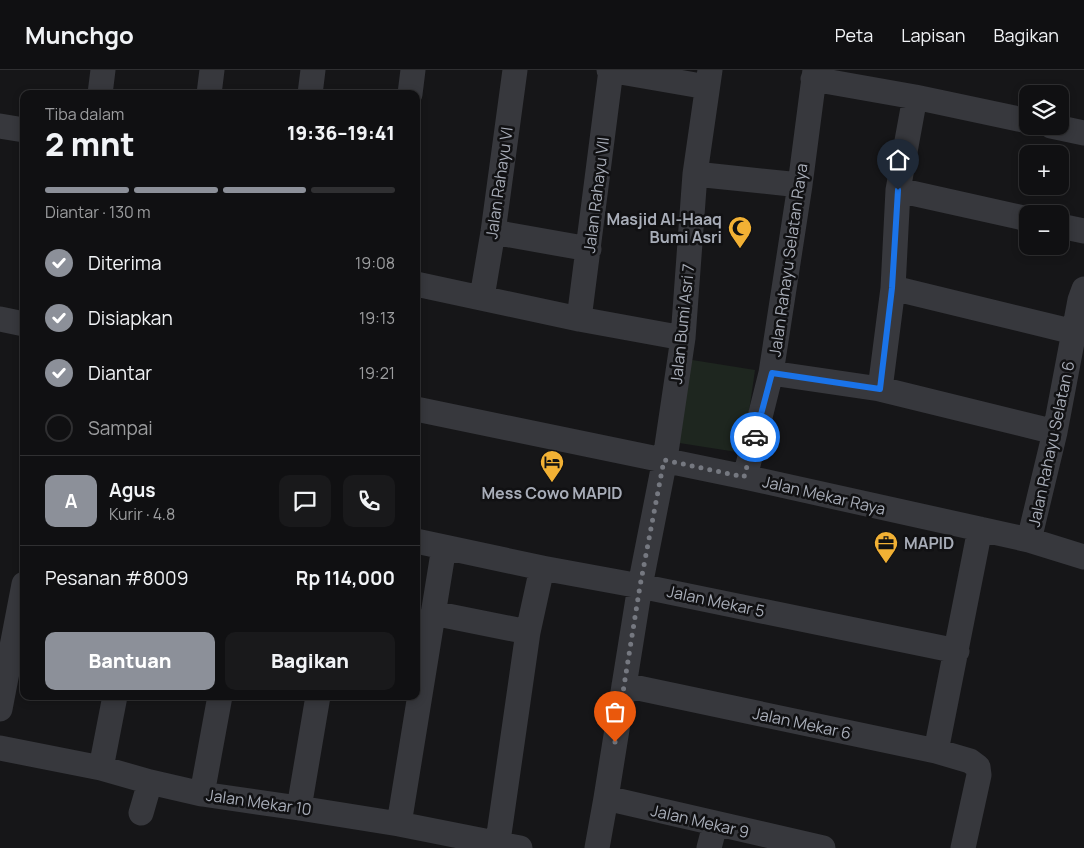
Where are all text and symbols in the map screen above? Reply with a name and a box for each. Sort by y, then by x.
text: Munchgo [25,18,134,51]
text: Peta [835,23,873,47]
text: Lapisan [901,23,965,47]
text: Bagikan [993,23,1059,47]
map controls [1019,85,1069,255]
button: layers [1019,85,1069,135]
text: Tiba dalam [45,103,124,125]
text: 19:36–19:41 [287,120,395,146]
text: 2 mnt [45,122,135,166]
street label: Jalan Rahayu VI [480,125,518,241]
street label: Jalan Rahayu VII [578,136,614,254]
pin [877,139,919,190]
button: + [1019,145,1069,195]
icon: home [884,146,912,174]
street label: Jalan Rahayu Selatan Raya [764,162,812,358]
text: Diantar · 130 m [45,201,151,223]
button: − [1019,205,1069,255]
place label: Masjid Al-Haaq Bumi Asri [606,208,722,248]
mosque icon: Masjid Al-Haaq Bumi Asri [727,215,753,249]
icon: check [45,249,73,277]
text: Diterima [88,250,161,276]
text: 19:08 [355,252,395,274]
street label: Jalan Bumi Asri 7 [665,263,699,385]
icon: check [45,304,73,332]
text: Disiapkan [88,305,173,331]
text: 19:13 [359,307,395,329]
icon: check [45,359,73,387]
street label: Jalan Rahayu Selatan 6 [1023,359,1079,529]
text: Diantar [88,360,152,386]
text: 19:21 [359,362,395,384]
courier [730,412,780,462]
text: Sampai [88,415,153,441]
icon: car [741,423,769,451]
hotel icon: Mess Cowo MAPID [539,449,565,483]
street label: Jalan Mekar Raya [760,470,888,520]
button: chat [279,475,331,527]
button: phone [343,475,395,527]
text: Agus [109,477,156,503]
place label: Mess Cowo MAPID [481,482,623,504]
text: A [65,488,77,514]
text: Kurir · 4.8 [109,503,175,525]
office icon: MAPID [873,530,899,564]
place label: MAPID [904,532,954,554]
text: Pesanan #8009 [45,565,188,591]
text: Rp 114,000 [296,565,395,591]
street label: Jalan Mekar 5 [665,580,767,622]
button: Bantuan [45,632,215,690]
button: Bagikan [225,632,395,690]
pin [594,691,636,742]
icon: bag [601,698,629,726]
street label: Jalan Mekar 6 [751,702,853,744]
street label: Jalan Mekar 10 [205,784,313,820]
street label: Jalan Mekar 9 [649,799,751,843]

